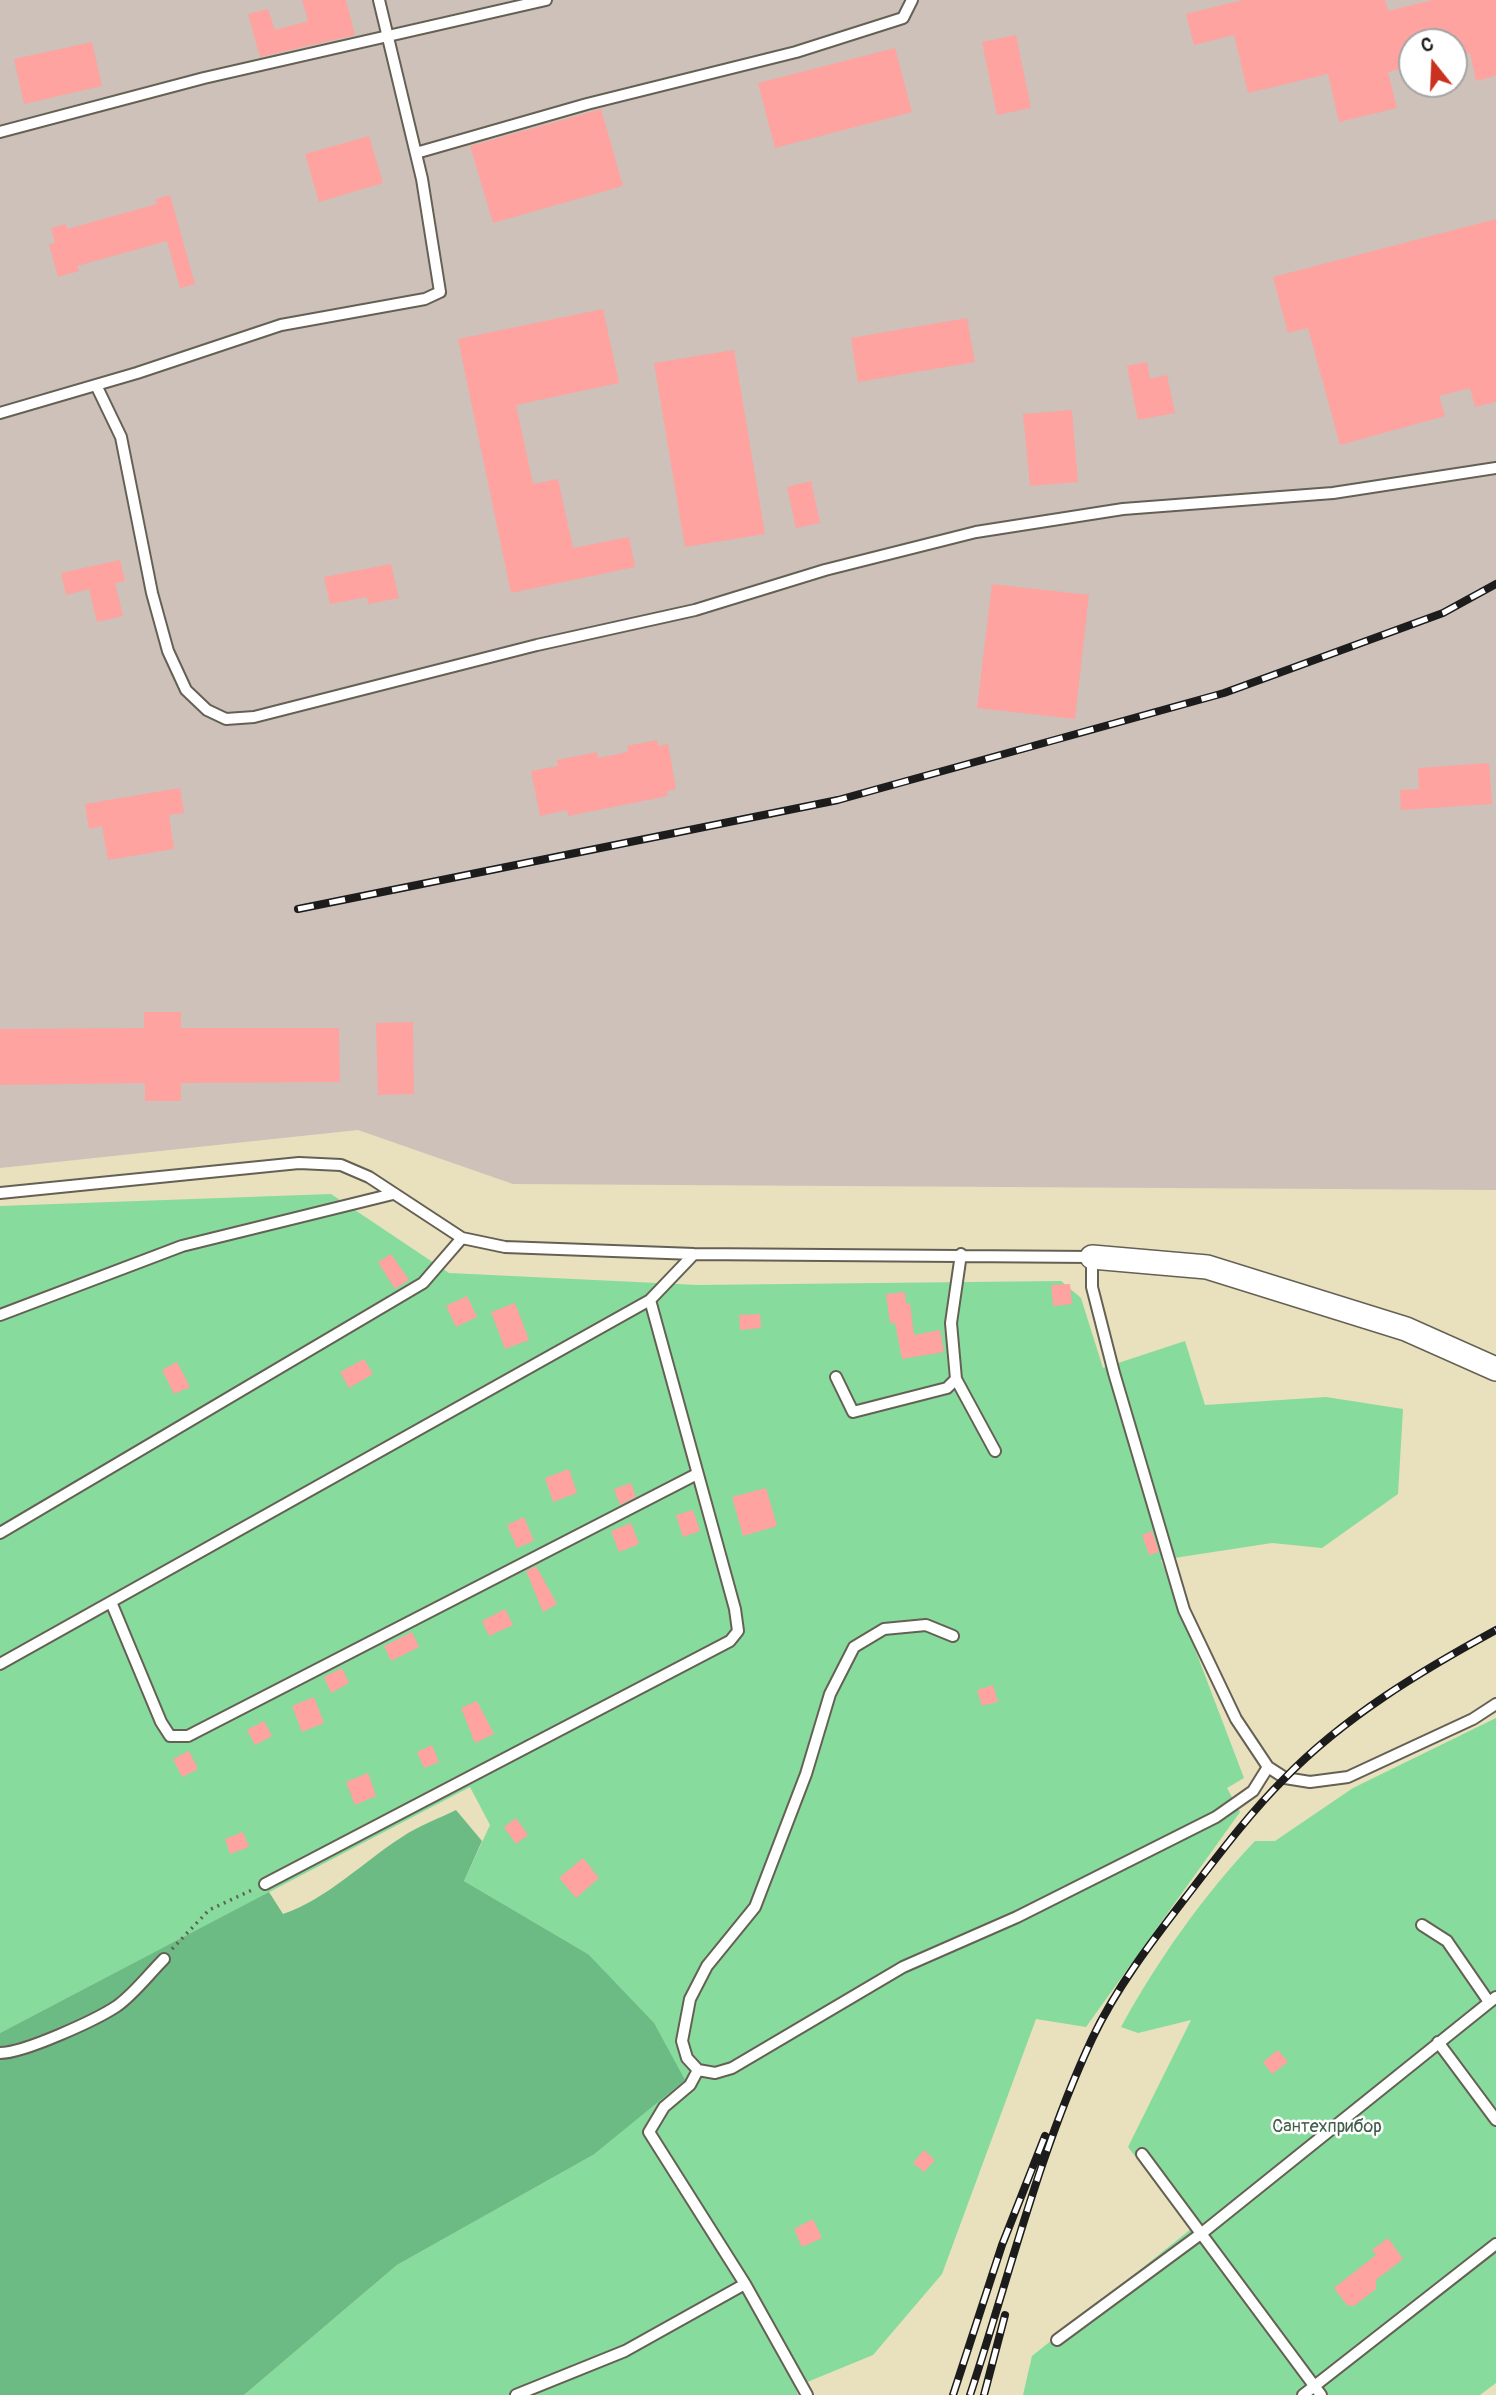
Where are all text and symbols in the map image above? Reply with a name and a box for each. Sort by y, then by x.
north arrow [1398,28,1468,98]
text: С [1418,32,1436,58]
park label: Сантехприбор [1272,2116,1382,2138]

